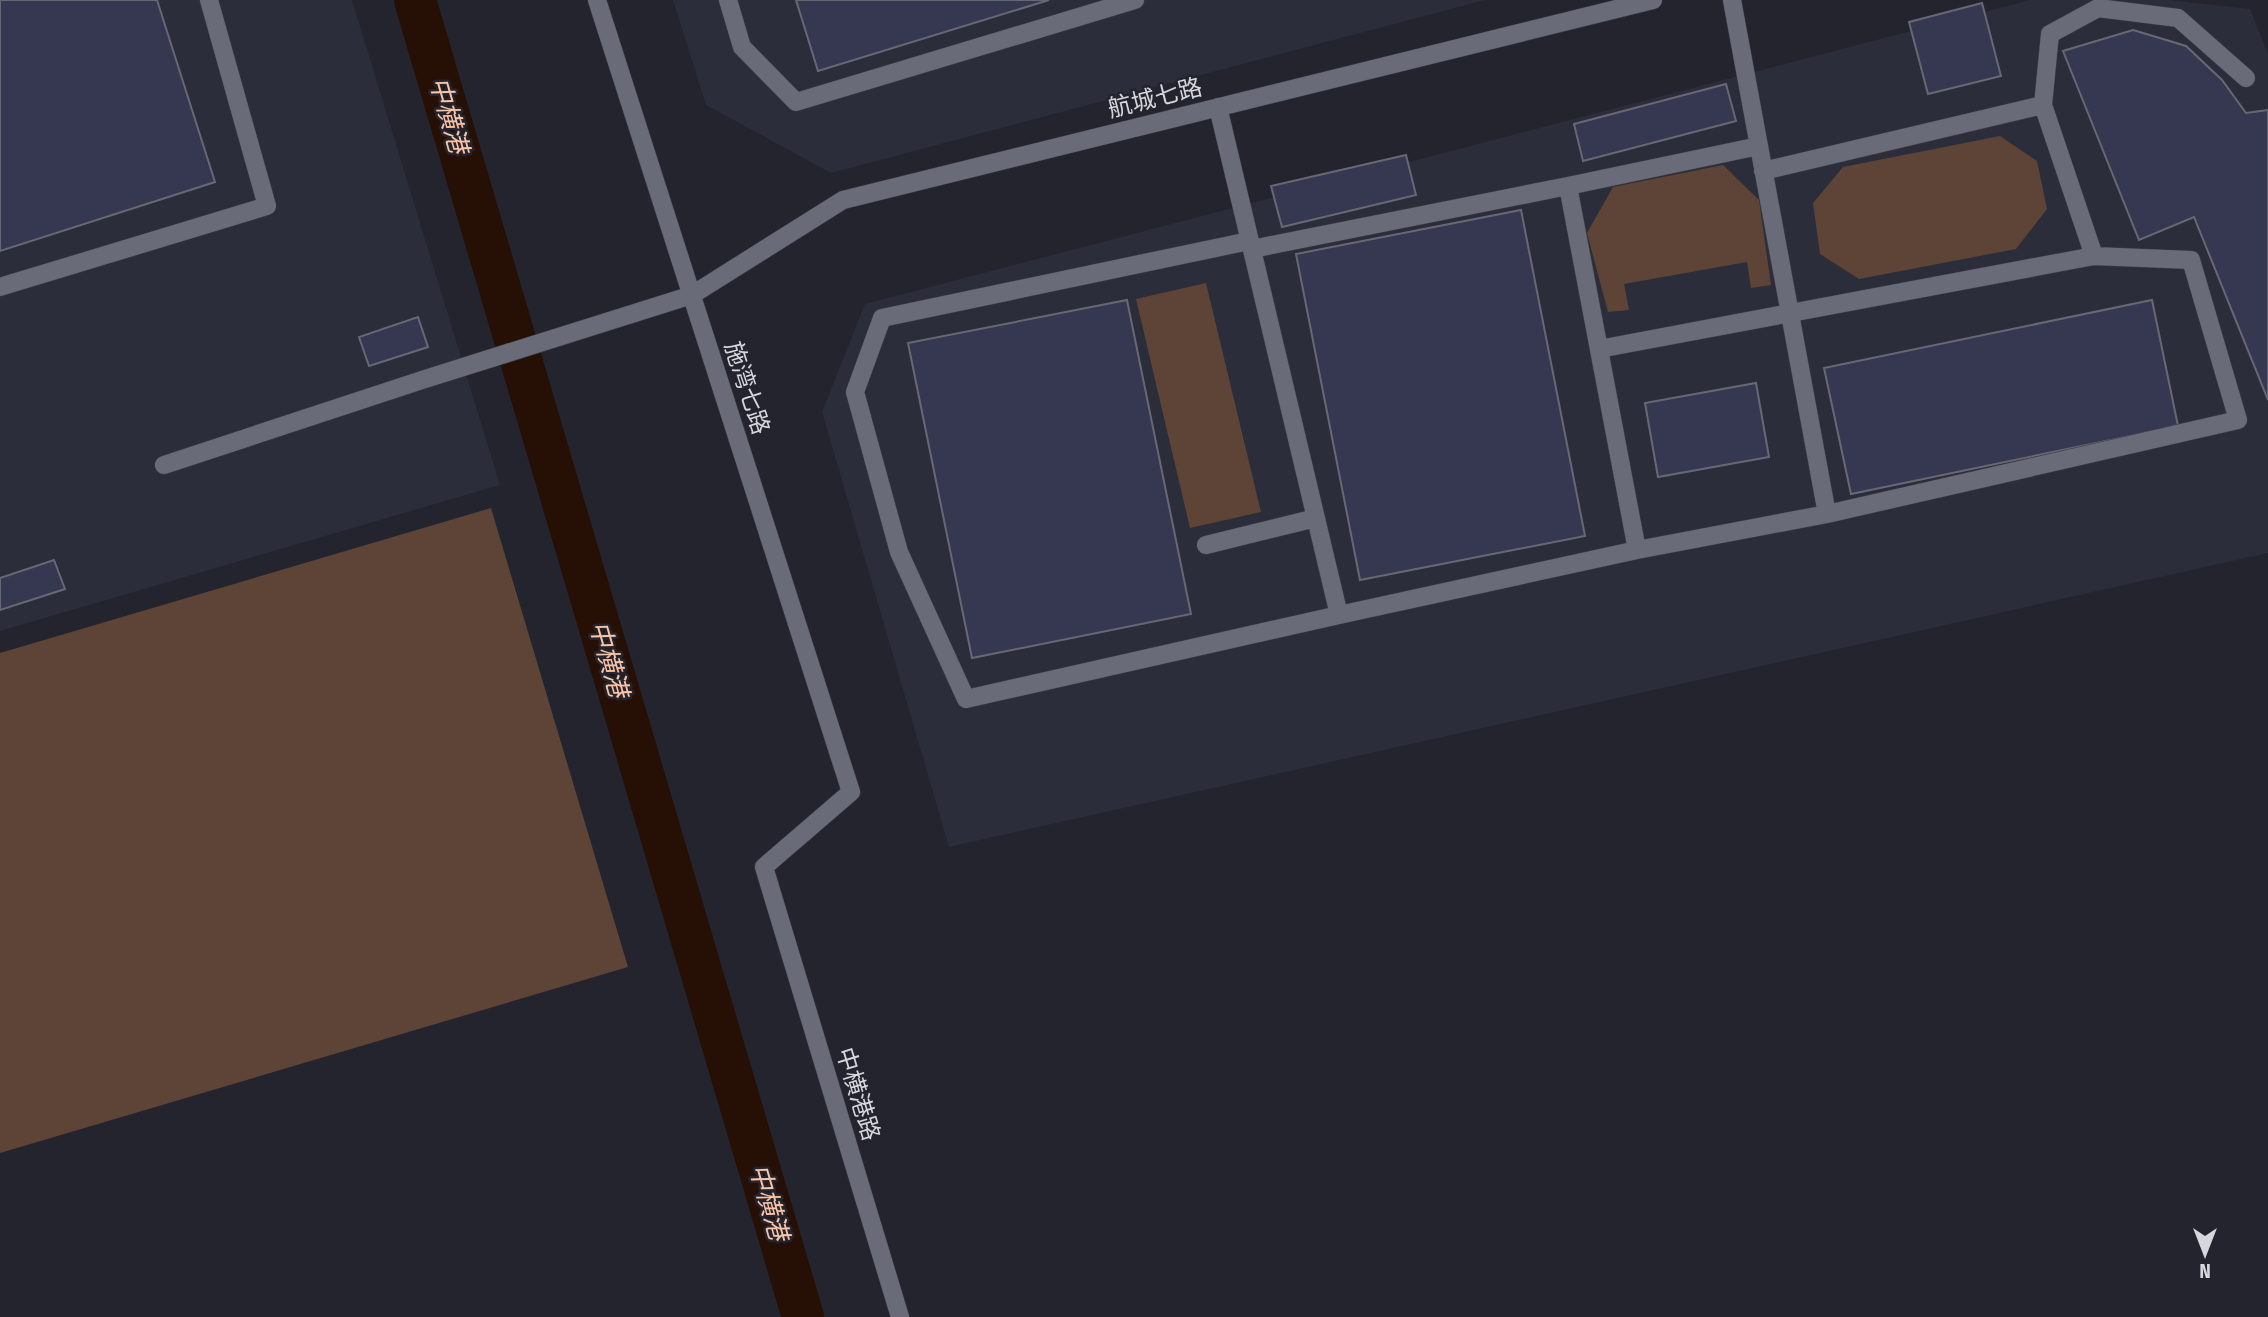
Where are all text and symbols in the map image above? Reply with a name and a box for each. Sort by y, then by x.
water label: 中横港 [423,73,475,161]
street label: 航城七路 [1105,73,1205,123]
street label: 施湾七路 [719,338,775,438]
water label: 中横港 [583,617,635,705]
street label: 中横港路 [831,1044,885,1144]
water label: 中横港 [743,1160,795,1248]
north arrow [2170,1219,2240,1289]
text: N [2199,1259,2211,1282]

